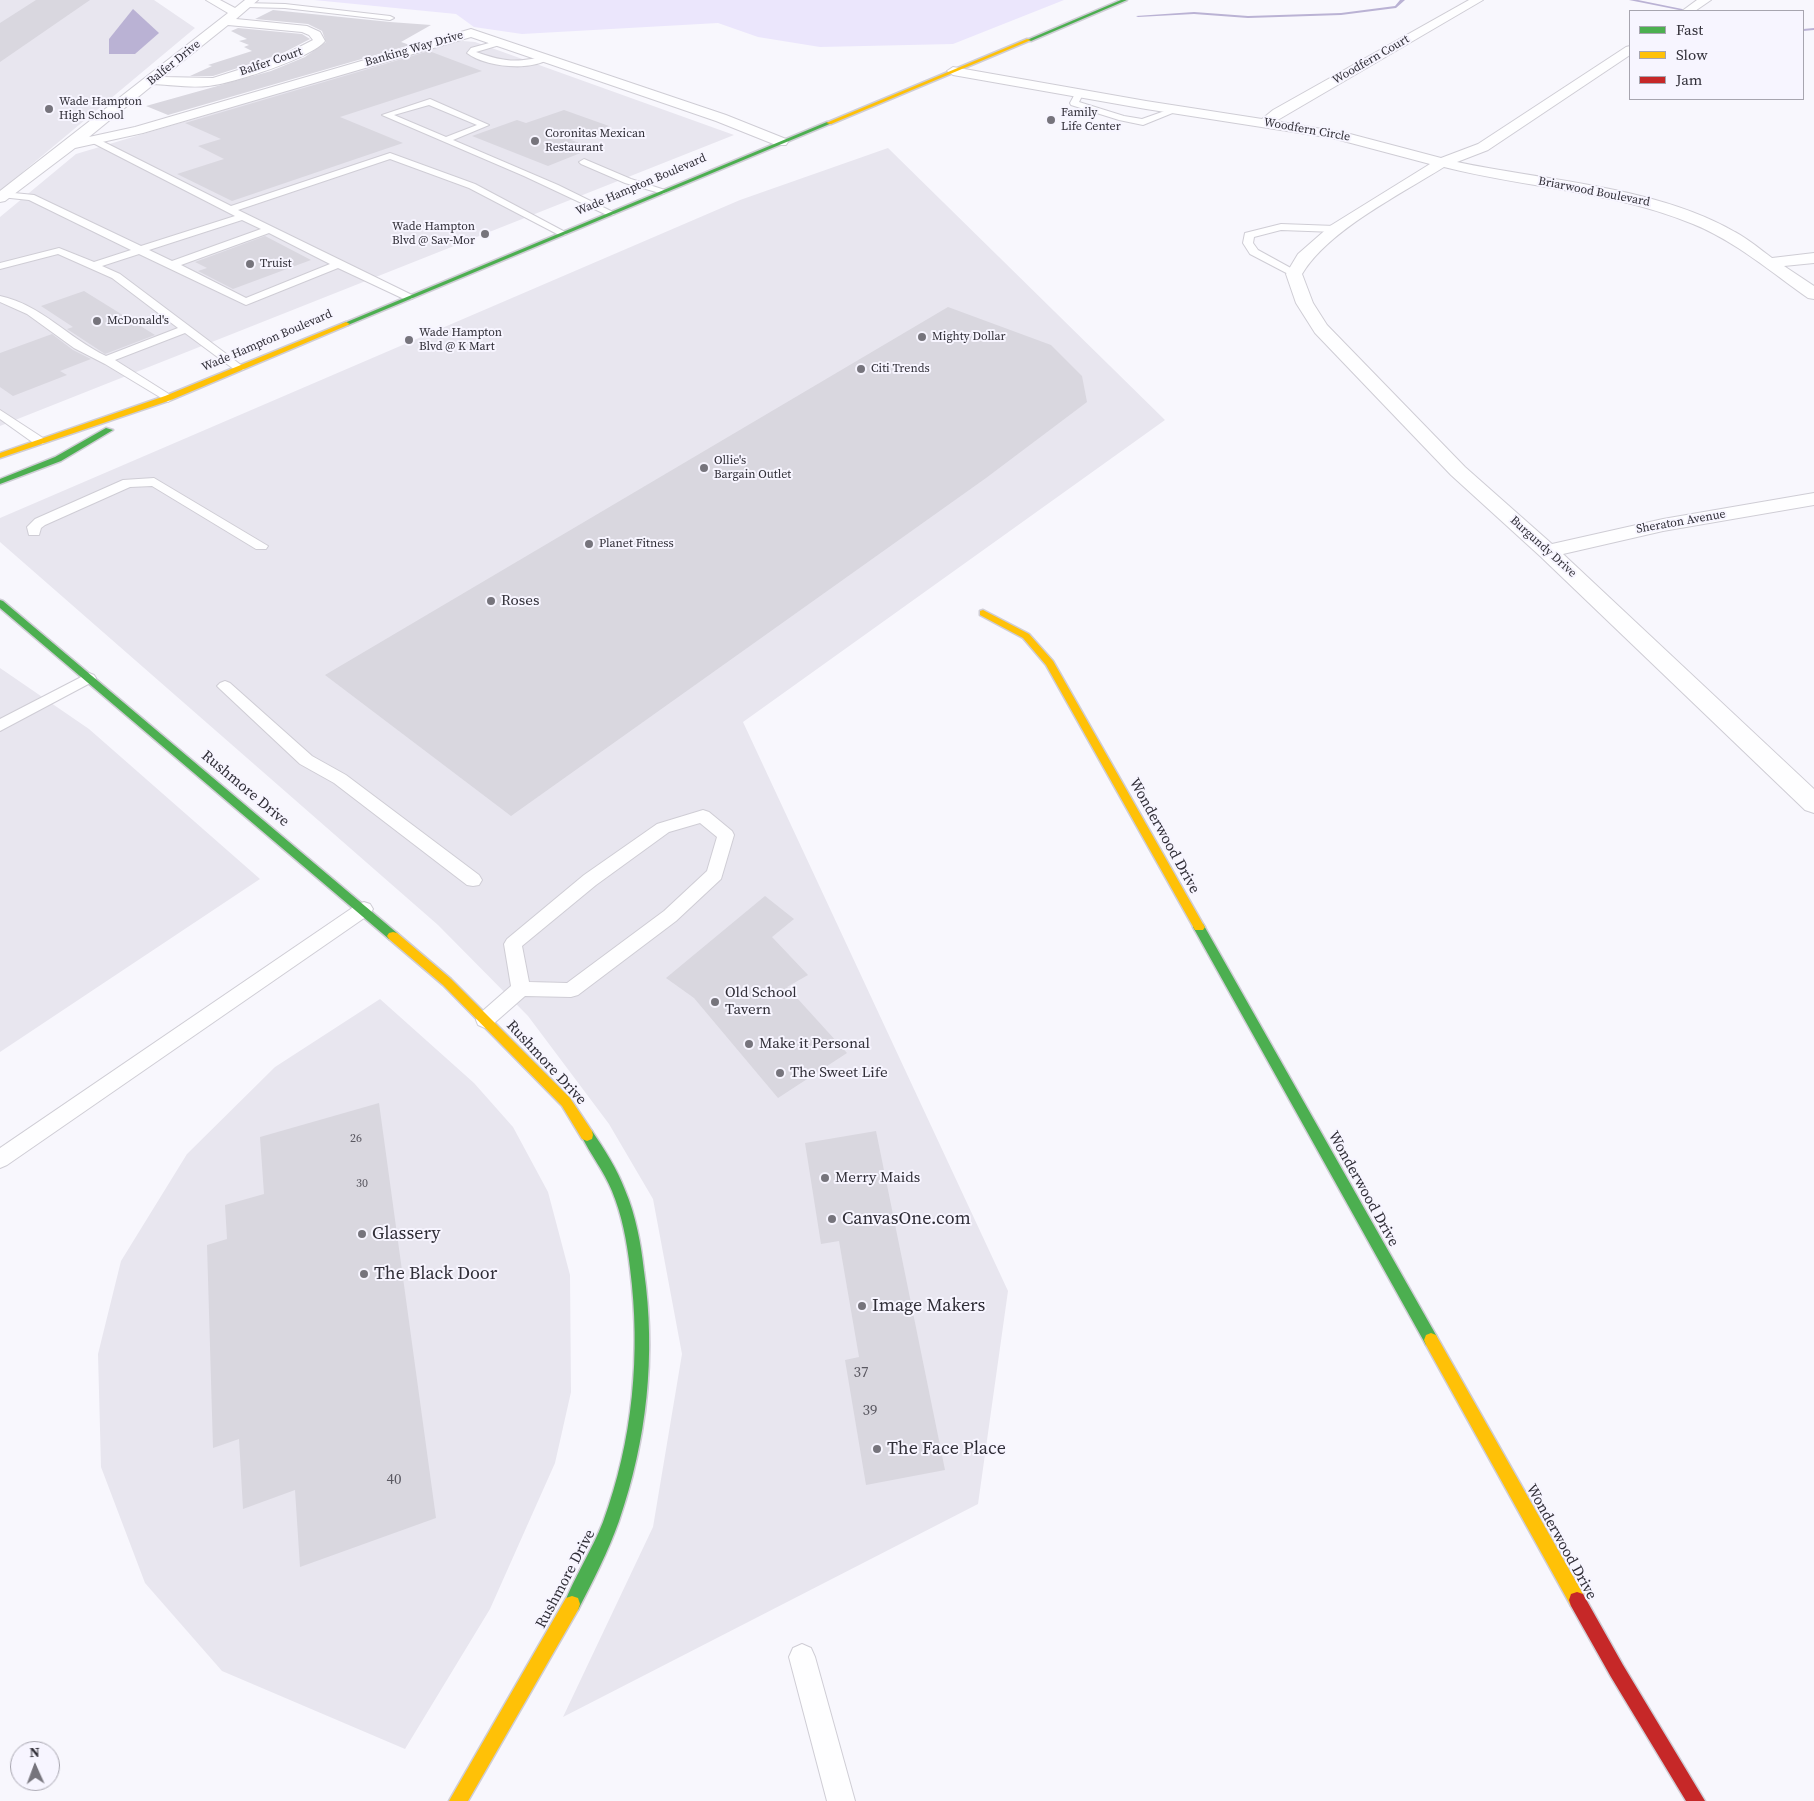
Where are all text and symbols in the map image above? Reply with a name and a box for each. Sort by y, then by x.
legend [1629,10,1804,100]
text: Fast [1676,19,1703,40]
street label: Banking Way Drive [363,28,465,70]
street label: Woodfern Court [1330,32,1412,88]
street label: Balfer Drive [145,37,203,89]
text: Slow [1676,44,1708,65]
street label: Balfer Court [238,45,304,79]
text: Jam [1676,69,1702,90]
place label: Wade Hampton High School [59,95,142,123]
marker: Wade Hampton High School [43,103,55,115]
place label: Family Life Center [1061,106,1121,134]
marker: Family Life Center [1045,114,1057,126]
street label: Woodfern Circle [1263,115,1351,145]
place label: Coronitas Mexican Restaurant [545,127,645,155]
marker: Coronitas Mexican Restaurant [529,135,541,147]
street label: Wade Hampton Boulevard [574,151,708,219]
street label: Briarwood Boulevard [1537,174,1651,210]
place label: Wade Hampton Blvd @ Sav-Mor [392,220,475,248]
marker: Wade Hampton Blvd @ Sav-Mor [479,228,491,240]
place label: Truist [260,257,292,271]
marker: Truist [244,258,256,270]
street label: Wade Hampton Boulevard [200,307,334,375]
place label: McDonald's [107,314,169,328]
marker: McDonald's [91,315,103,327]
place label: Wade Hampton Blvd @ K Mart [419,326,502,354]
place label: Mighty Dollar [932,330,1006,344]
marker: Mighty Dollar [916,331,928,343]
marker: Wade Hampton Blvd @ K Mart [403,334,415,346]
place label: Citi Trends [871,362,930,376]
marker: Citi Trends [855,363,867,375]
place label: Ollie's Bargain Outlet [714,454,791,482]
marker: Ollie's Bargain Outlet [698,462,710,474]
street label: Sheraton Avenue [1635,507,1727,537]
street label: Burgundy Drive [1507,513,1579,581]
place label: Planet Fitness [599,537,674,551]
marker: Planet Fitness [583,538,595,550]
place label: Roses [501,592,540,610]
marker: Roses [485,595,497,607]
street label: Rushmore Drive [197,747,293,831]
street label: Wonderwood Drive [1125,775,1203,897]
place label: Old School Tavern [725,984,797,1019]
marker: Old School Tavern [709,996,721,1008]
street label: Rushmore Drive [502,1017,590,1109]
place label: Make it Personal [759,1035,870,1053]
marker: Make it Personal [743,1038,755,1050]
place label: The Sweet Life [790,1064,888,1082]
marker: The Sweet Life [774,1067,786,1079]
street label: Wonderwood Drive [1324,1128,1402,1250]
house number: 26 [350,1132,362,1146]
place label: Merry Maids [835,1169,920,1187]
marker: Merry Maids [819,1172,831,1184]
house number: 30 [356,1177,368,1191]
place label: CanvasOne.com [842,1208,971,1230]
marker: CanvasOne.com [826,1213,838,1225]
place label: Glassery [372,1223,440,1245]
marker: Glassery [356,1228,368,1240]
place label: The Black Door [374,1263,497,1285]
marker: The Black Door [358,1268,370,1280]
place label: Image Makers [872,1295,985,1317]
marker: Image Makers [856,1300,868,1312]
house number: 37 [854,1364,868,1382]
house number: 39 [863,1402,877,1420]
place label: The Face Place [887,1438,1006,1460]
marker: The Face Place [871,1443,883,1455]
house number: 40 [387,1471,401,1489]
street label: Wonderwood Drive [1522,1481,1600,1603]
street label: Rushmore Drive [532,1527,600,1631]
north arrow [10,1741,60,1791]
text: N [29,1742,40,1762]

